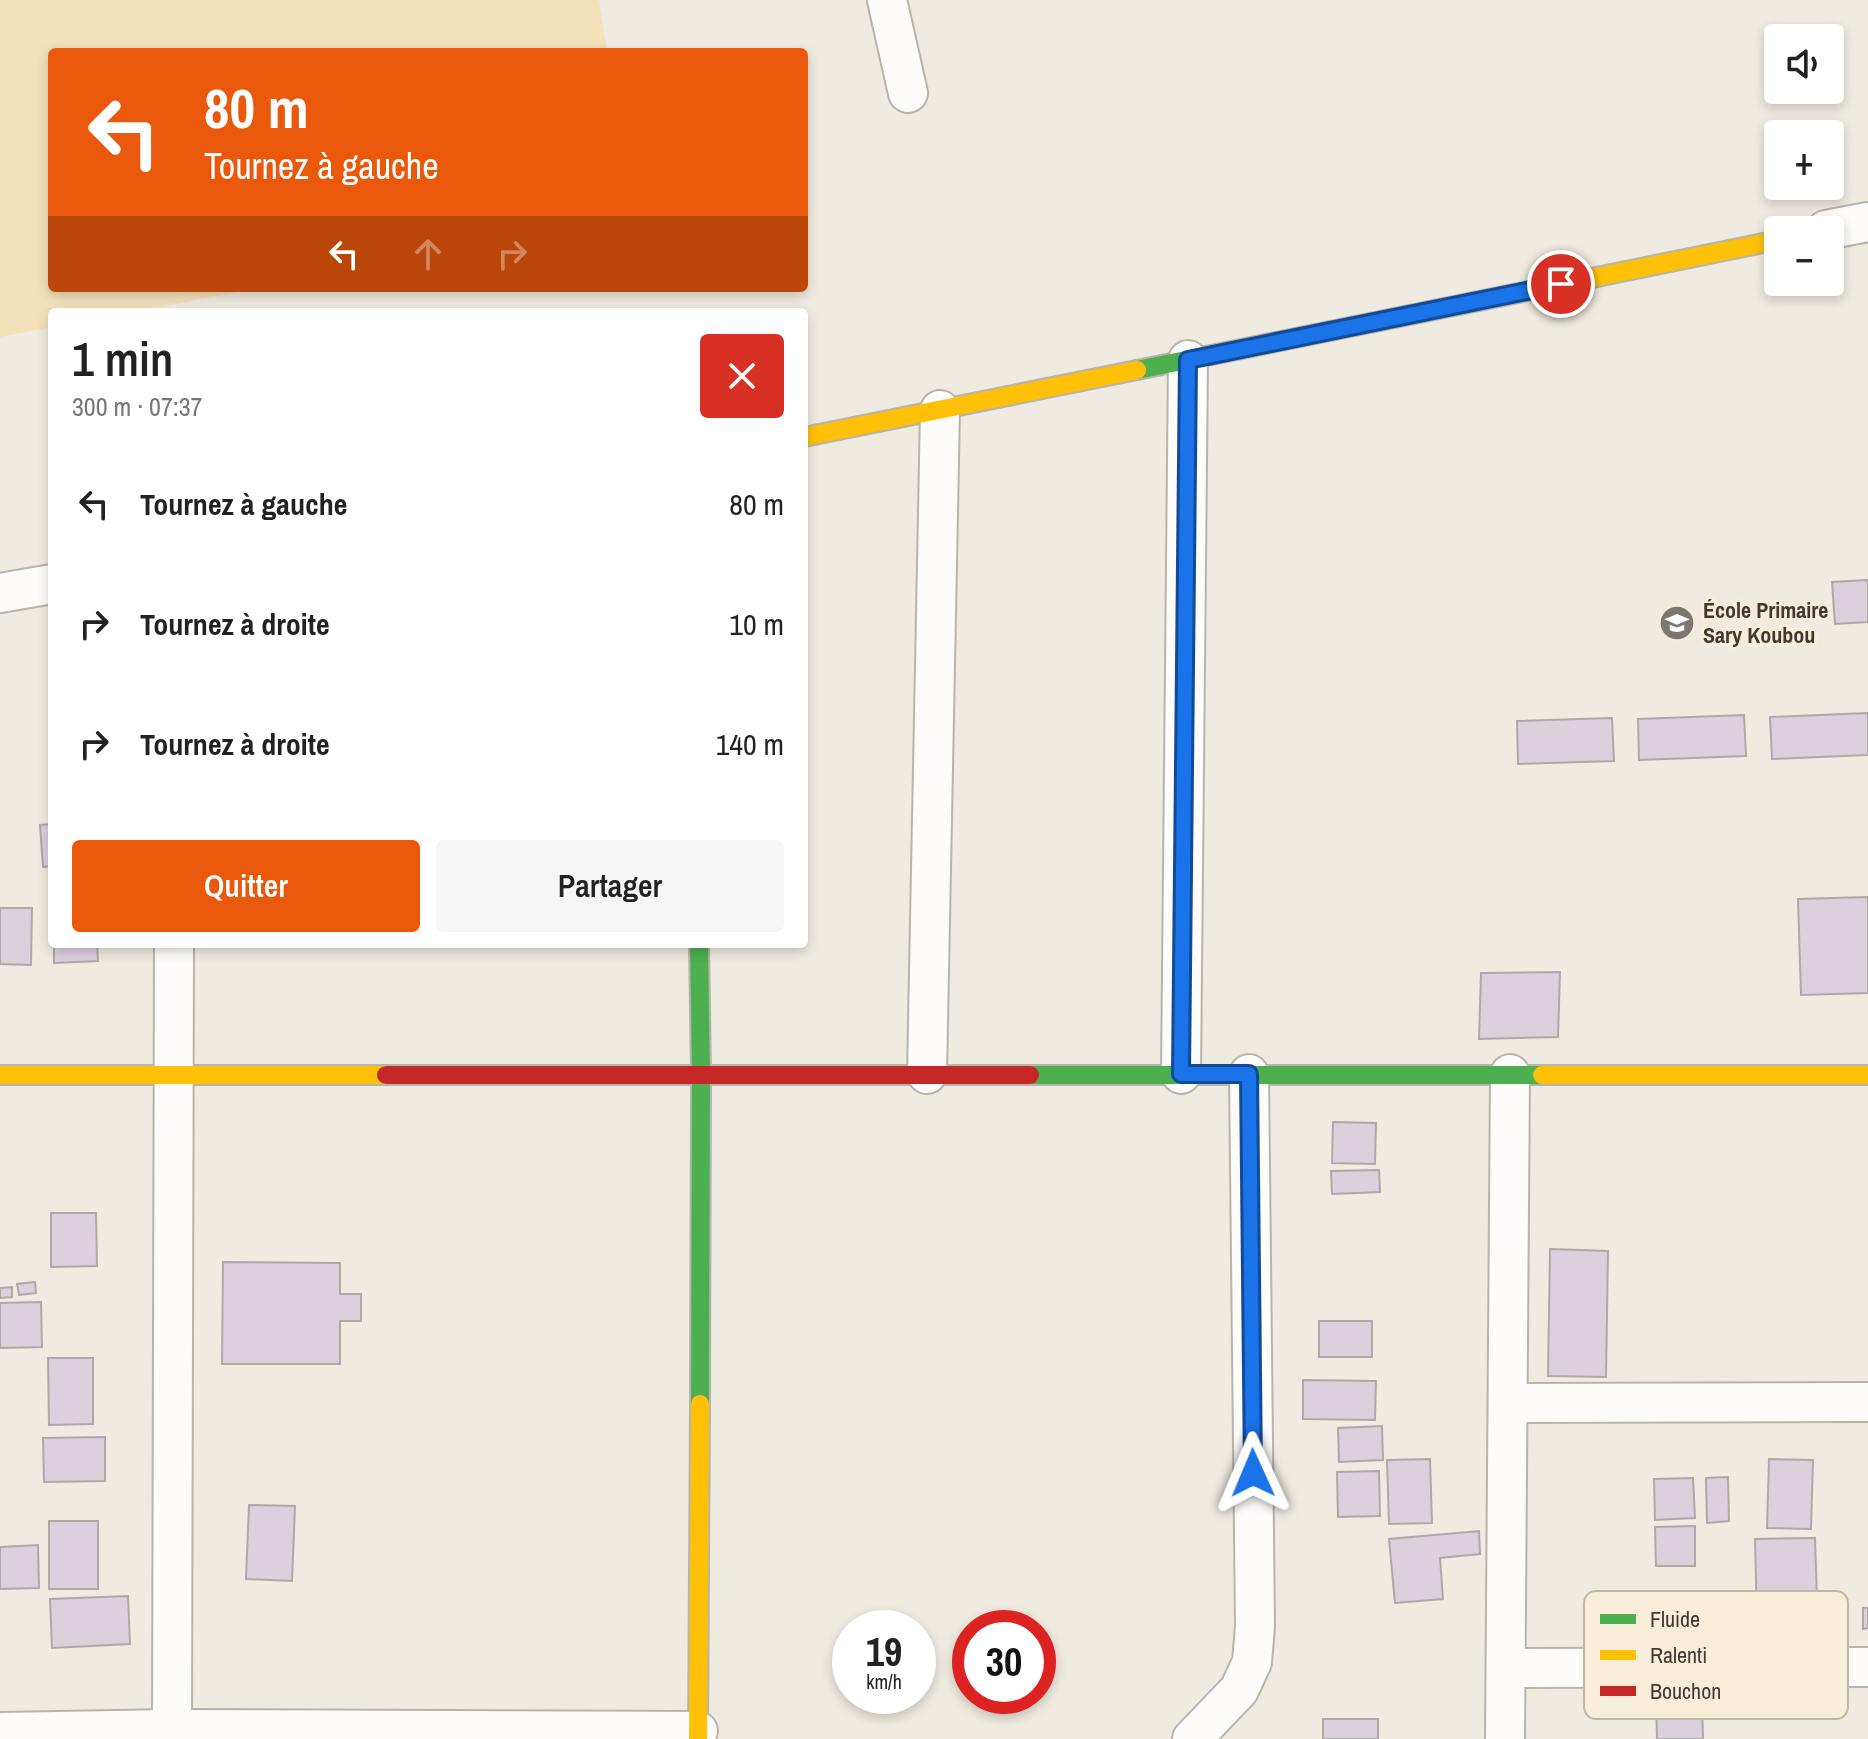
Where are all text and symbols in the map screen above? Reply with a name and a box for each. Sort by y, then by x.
map controls [1764,24,1844,296]
button: sound [1764,24,1844,104]
text: 80 m [204,70,309,145]
icon: left [72,80,176,184]
button: + [1764,120,1844,200]
text: Tournez à gauche [204,142,439,190]
button: − [1764,216,1844,296]
icon: left [322,232,366,276]
icon: ahead [406,232,450,276]
icon: right [490,232,534,276]
pin [1527,250,1595,318]
icon: arrive [1539,262,1583,306]
text: 1 min [72,326,173,391]
button: close [700,334,784,418]
text: 300 m · 07:37 [72,389,202,424]
icon: left [72,482,116,526]
text: Tournez à gauche [140,484,347,524]
text: 80 m [729,484,784,524]
place label: École Primaire Sary Koubou [1703,595,1828,650]
icon: right [72,602,116,646]
text: Tournez à droite [140,604,330,644]
text: 10 m [729,604,784,644]
school or university icon: École Primaire Sary Koubou [1658,604,1696,642]
icon: right [72,722,116,766]
text: Tournez à droite [140,724,330,764]
text: 140 m [716,724,784,764]
button: Quitter [72,840,420,932]
button: Partager [436,840,784,932]
position arrow [1211,1431,1295,1515]
legend [1584,1591,1848,1719]
text: Fluide [1650,1604,1700,1634]
speed limit sign: 30 [952,1610,1056,1714]
text: 19 [866,1625,902,1678]
text: Ralenti [1650,1640,1707,1670]
text: km/h [866,1668,902,1695]
text: Bouchon [1650,1676,1721,1706]

